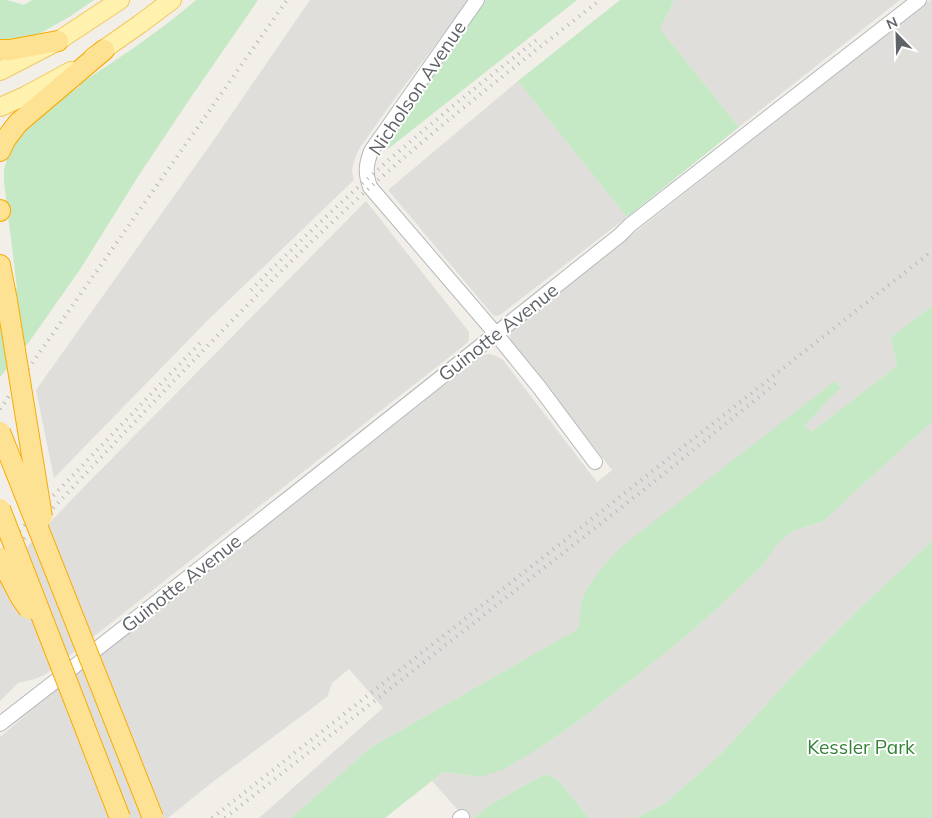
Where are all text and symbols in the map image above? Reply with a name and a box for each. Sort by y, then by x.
north arrow [872,10,922,60]
text: N [884,13,900,33]
street label: Nicholson Avenue [363,16,471,160]
street label: Guinotte Avenue [433,278,563,386]
street label: Guinotte Avenue [116,529,246,637]
park label: Kessler Park [807,735,915,759]

